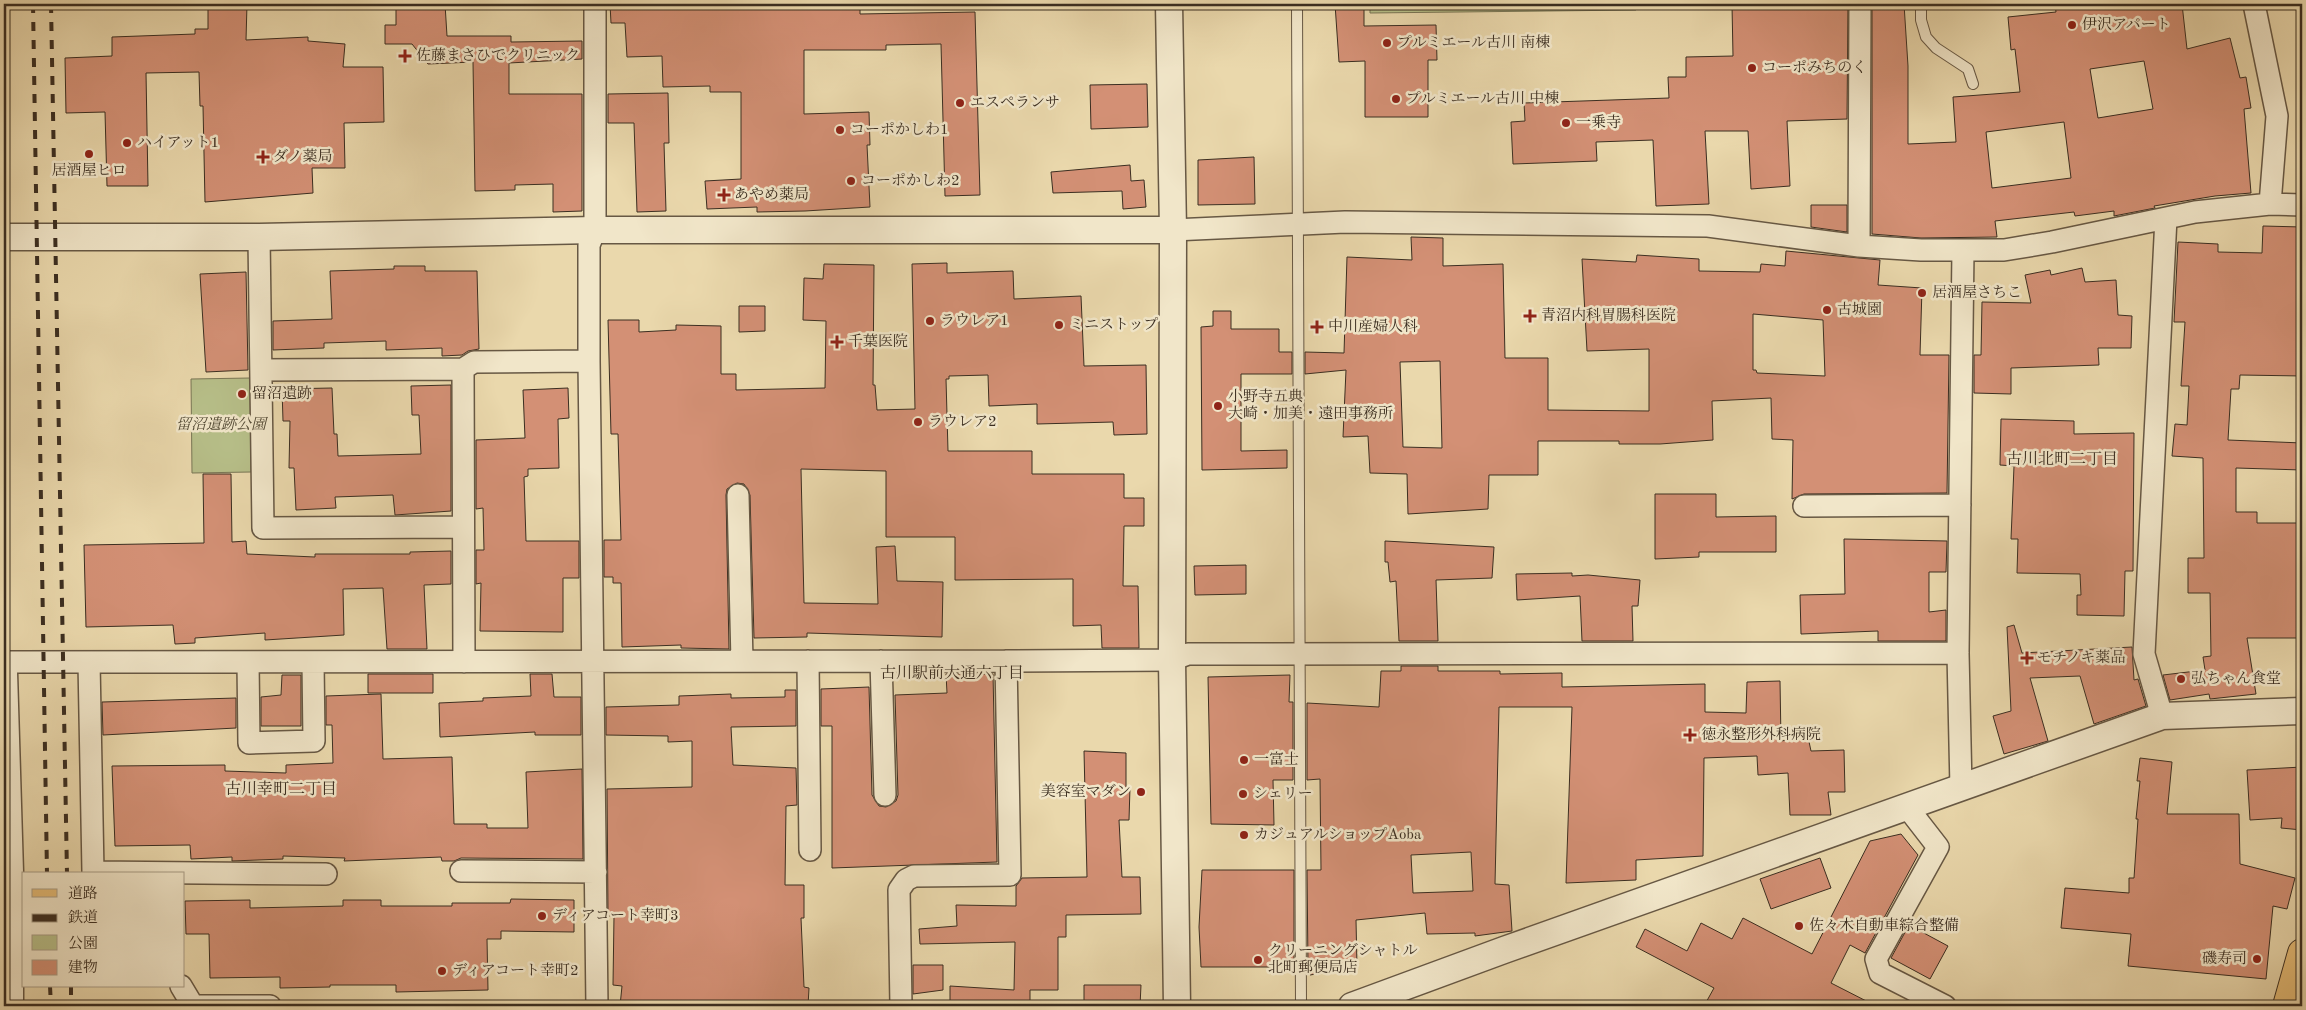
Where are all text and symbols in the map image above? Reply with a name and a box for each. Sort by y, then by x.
place label: 伊沢アパート [2082,16,2171,33]
marker: 伊沢アパート [2066,19,2078,31]
place label: プルミエール古川 南棟 [1397,34,1550,51]
marker: プルミエール古川 南棟 [1381,37,1393,49]
place label: 佐藤まさひでクリニック [416,47,580,64]
marker: 佐藤まさひでクリニック [398,49,412,63]
place label: コーポみちのく [1762,60,1867,76]
marker: コーポみちのく [1746,62,1758,74]
place label: プルミエール古川 中棟 [1406,90,1559,107]
marker: プルミエール古川 中棟 [1390,93,1402,105]
place label: エスペランサ [970,95,1060,111]
marker: エスペランサ [954,97,966,109]
place label: 一乗寺 [1576,114,1621,131]
marker: 一乗寺 [1560,117,1572,129]
place label: コーポかしわ1 [850,122,949,138]
marker: コーポかしわ1 [834,124,846,136]
place label: ハイアット1 [137,135,219,151]
marker: ハイアット1 [121,137,133,149]
marker: 居酒屋ヒロ [83,148,95,160]
place label: ダノ薬局 [273,148,333,165]
marker: ダノ薬局 [257,151,269,163]
place label: 居酒屋ヒロ [51,162,127,179]
place label: コーポかしわ2 [861,173,960,189]
marker: コーポかしわ2 [845,175,857,187]
place label: あやめ薬局 [734,186,809,203]
marker: あやめ薬局 [718,189,730,201]
place label: 居酒屋さちこ [1932,284,2022,301]
marker: 居酒屋さちこ [1916,287,1928,299]
place label: 古城園 [1837,301,1882,318]
marker: 古城園 [1821,304,1833,316]
place label: 青沼内科胃腸科医院 [1541,307,1676,324]
marker: 青沼内科胃腸科医院 [1523,309,1537,323]
place label: ラウレア1 [940,313,1009,329]
marker: ラウレア1 [924,315,936,327]
place label: ミニストップ [1069,317,1159,333]
place label: 中川産婦人科 [1328,318,1418,335]
marker: ミニストップ [1053,319,1065,331]
marker: 中川産婦人科 [1310,320,1324,334]
place label: 千葉医院 [848,333,908,350]
marker: 千葉医院 [830,335,844,349]
place label: 留沼遺跡 [252,385,312,402]
marker: 留沼遺跡 [236,388,248,400]
place label: 小野寺五典 大崎・加美・遠田事務所 [1228,388,1393,422]
marker: 小野寺五典 大崎・加美・遠田事務所 [1212,400,1224,412]
place label: ラウレア2 [928,414,997,430]
park label: 留沼遺跡公園 [176,416,269,433]
marker: ラウレア2 [912,416,924,428]
district label: 古川北町二丁目 [2006,450,2118,468]
place label: モチノキ薬品 [2037,649,2125,666]
marker: モチノキ薬品 [2021,652,2033,664]
district label: 古川駅前大通六丁目 [880,664,1024,682]
place label: 弘ちゃん食堂 [2191,670,2281,687]
marker: 弘ちゃん食堂 [2175,673,2187,685]
place label: 徳永整形外科病院 [1701,726,1821,743]
marker: 徳永整形外科病院 [1683,728,1697,742]
place label: 一富士 [1254,751,1299,768]
marker: 一富士 [1238,754,1250,766]
district label: 古川幸町二丁目 [225,780,337,798]
place label: 美容室マダン [1041,783,1131,800]
marker: 美容室マダン [1135,786,1147,798]
place label: シェリー [1253,786,1313,802]
marker: シェリー [1237,788,1249,800]
place label: カジュアルショップAoba [1254,827,1422,843]
marker: カジュアルショップAoba [1238,829,1250,841]
legend [22,872,185,988]
text: 道路 [68,885,98,902]
place label: ディアコート幸町3 [552,907,679,924]
text: 鉄道 [68,909,98,926]
marker: ディアコート幸町3 [536,910,548,922]
place label: 佐々木自動車綜合整備 [1809,917,1959,934]
marker: 佐々木自動車綜合整備 [1793,920,1805,932]
text: 公園 [68,935,98,952]
place label: クリーニングシャトル 北町郵便局店 [1268,942,1417,976]
place label: 磯寿司 [2202,950,2247,967]
marker: 磯寿司 [2251,953,2263,965]
marker: クリーニングシャトル 北町郵便局店 [1252,954,1264,966]
text: 建物 [68,959,98,976]
place label: ディアコート幸町2 [452,962,579,979]
marker: ディアコート幸町2 [436,965,448,977]

